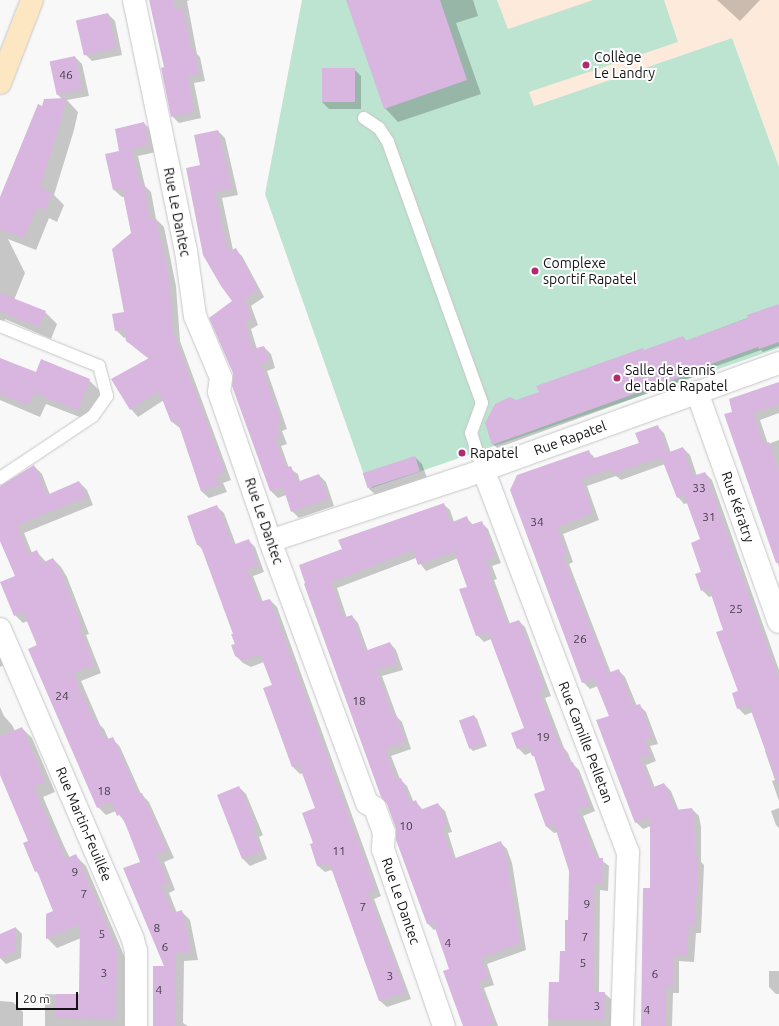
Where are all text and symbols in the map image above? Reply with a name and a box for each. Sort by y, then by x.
place label: Collège Le Landry [594,49,655,82]
marker: Collège Le Landry [581,60,591,70]
house number: 46 [59,68,73,82]
street label: Rue Le Dantec [160,166,194,258]
place label: Complexe sportif Rapatel [543,255,636,288]
marker: Complexe sportif Rapatel [530,266,540,276]
place label: Salle de tennis de table Rapatel [625,362,728,394]
marker: Salle de tennis de table Rapatel [612,373,622,383]
street label: Rue Rapatel [532,417,608,459]
place label: Rapatel [470,445,518,461]
marker: Rapatel [457,448,467,458]
street label: Rue Kératry [718,469,758,545]
street label: Rue Le Dantec [241,475,287,567]
house number: 33 [692,481,706,495]
house number: 31 [702,510,716,524]
house number: 34 [530,515,544,529]
house number: 25 [729,602,743,616]
house number: 26 [573,632,587,646]
street label: Rue Camille Pelletan [555,679,617,805]
house number: 24 [55,689,69,703]
house number: 18 [352,694,366,708]
house number: 19 [536,730,550,744]
street label: Rue Martin-Feuillée [52,764,116,884]
house number: 18 [97,784,111,798]
house number: 10 [399,819,413,833]
house number: 11 [332,844,346,858]
street label: Rue Le Dantec [378,855,424,947]
house number: 9 [72,865,78,879]
house number: 7 [81,887,87,901]
house number: 9 [584,897,590,911]
house number: 7 [360,900,366,914]
house number: 8 [154,921,160,935]
house number: 5 [99,927,105,941]
house number: 7 [582,930,588,944]
house number: 4 [445,936,451,950]
house number: 6 [162,940,168,954]
house number: 5 [580,956,586,970]
house number: 3 [101,966,107,980]
house number: 6 [652,967,658,981]
house number: 3 [387,969,393,983]
house number: 4 [156,983,162,997]
scale bar [18,984,80,1010]
text: 20 m [23,992,50,1005]
house number: 3 [594,999,600,1013]
house number: 4 [644,1003,650,1017]

